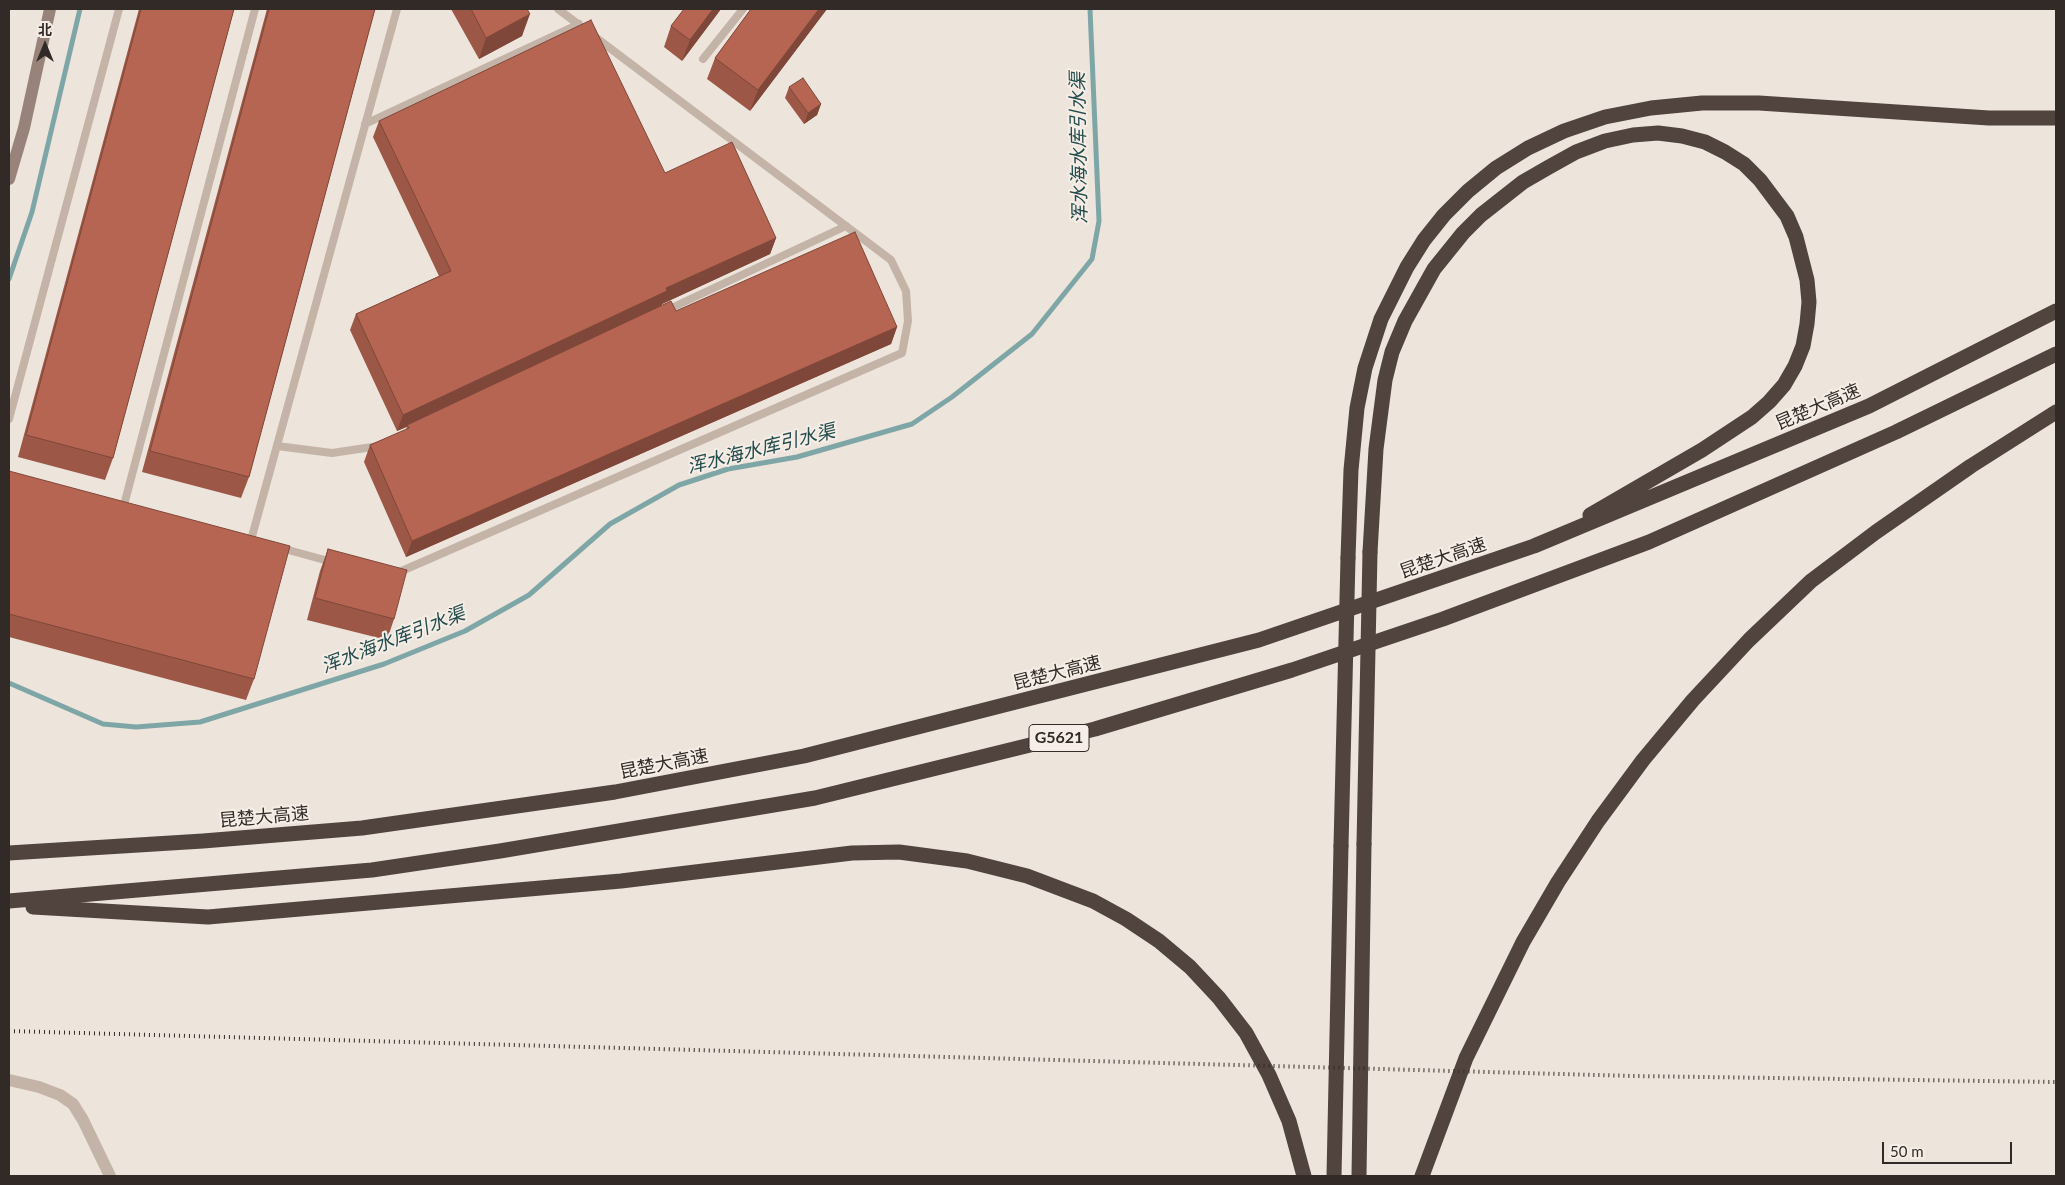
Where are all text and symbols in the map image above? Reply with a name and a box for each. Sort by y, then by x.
north arrow [20,20,70,70]
text: 北 [38,21,52,38]
water label: 浑水海水库引水渠 [1066,72,1092,224]
street label: 昆楚大高速 [1772,379,1864,435]
water label: 浑水海水库引水渠 [684,420,838,478]
street label: 昆楚大高速 [1397,533,1489,583]
water label: 浑水海水库引水渠 [318,602,468,678]
street label: 昆楚大高速 [1011,652,1103,694]
road number: G5621 [1029,724,1089,751]
street label: 昆楚大高速 [618,745,710,783]
street label: 昆楚大高速 [218,802,310,832]
scale bar [1885,1132,2015,1164]
text: 50 m [1890,1142,1924,1160]

